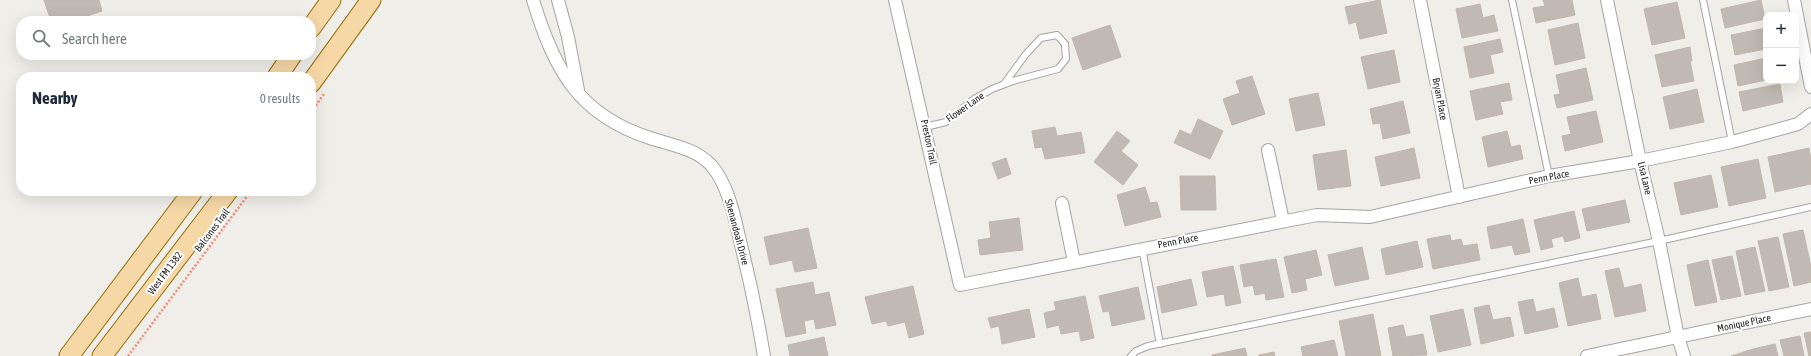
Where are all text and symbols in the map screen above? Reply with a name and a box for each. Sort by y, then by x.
map controls [1763,12,1799,84]
button: + [1763,12,1799,48]
search box [16,16,316,60]
icon: search [30,27,52,49]
text: Search here [62,30,127,47]
button: − [1763,48,1799,84]
street label: Bryan Place [1430,77,1450,122]
text: Nearby [32,88,78,108]
street label: Flower Lane [944,90,986,124]
text: 0 results [260,91,300,106]
street label: Preston Trail [919,118,939,166]
street label: Lisa Lane [1636,160,1654,196]
street label: Penn Place [1528,168,1571,186]
street label: Shenandoah Drive [723,198,751,267]
street label: Balcones Trail [192,206,232,254]
street label: Penn Place [1157,232,1200,250]
street label: West FM 1382 [146,249,185,296]
street label: Monique Place [1716,312,1772,334]

